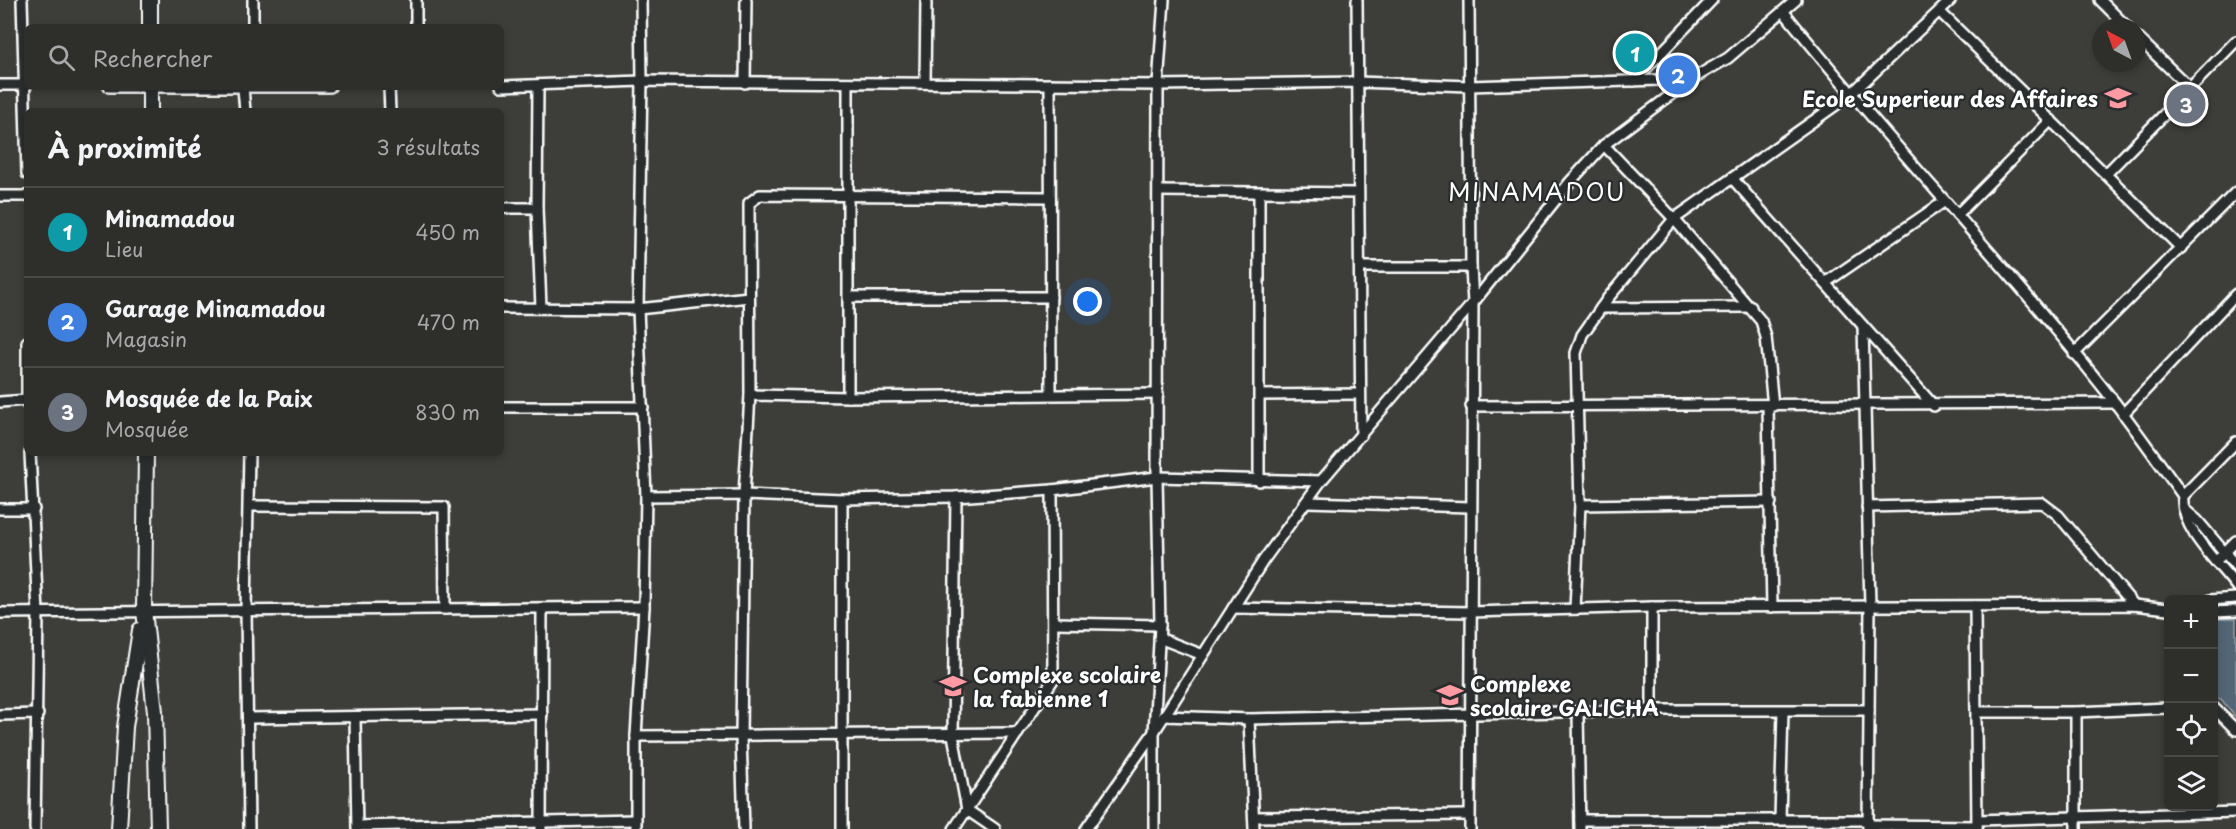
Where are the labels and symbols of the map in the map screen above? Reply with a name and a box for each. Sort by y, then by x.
north arrow [2092,18,2146,72]
pin: 1 [1616,31,1654,76]
pin: 2 [1658,52,1698,98]
place label: Ecole Superieur des Affaires [1802,82,2098,114]
pin: 3 [2166,82,2206,126]
school or university icon: Ecole Superieur des Affaires [2103,83,2133,113]
district label: MINAMADOU [1448,173,1626,209]
your location [1073,287,1102,316]
place label: Complexe scolaire la fabienne 1 [973,658,1161,714]
place label: Complexe scolaire GALICHA [1470,667,1659,723]
school or university icon: Complexe scolaire la fabienne 1 [938,671,968,701]
school or university icon: Complexe scolaire GALICHA [1435,680,1465,710]

